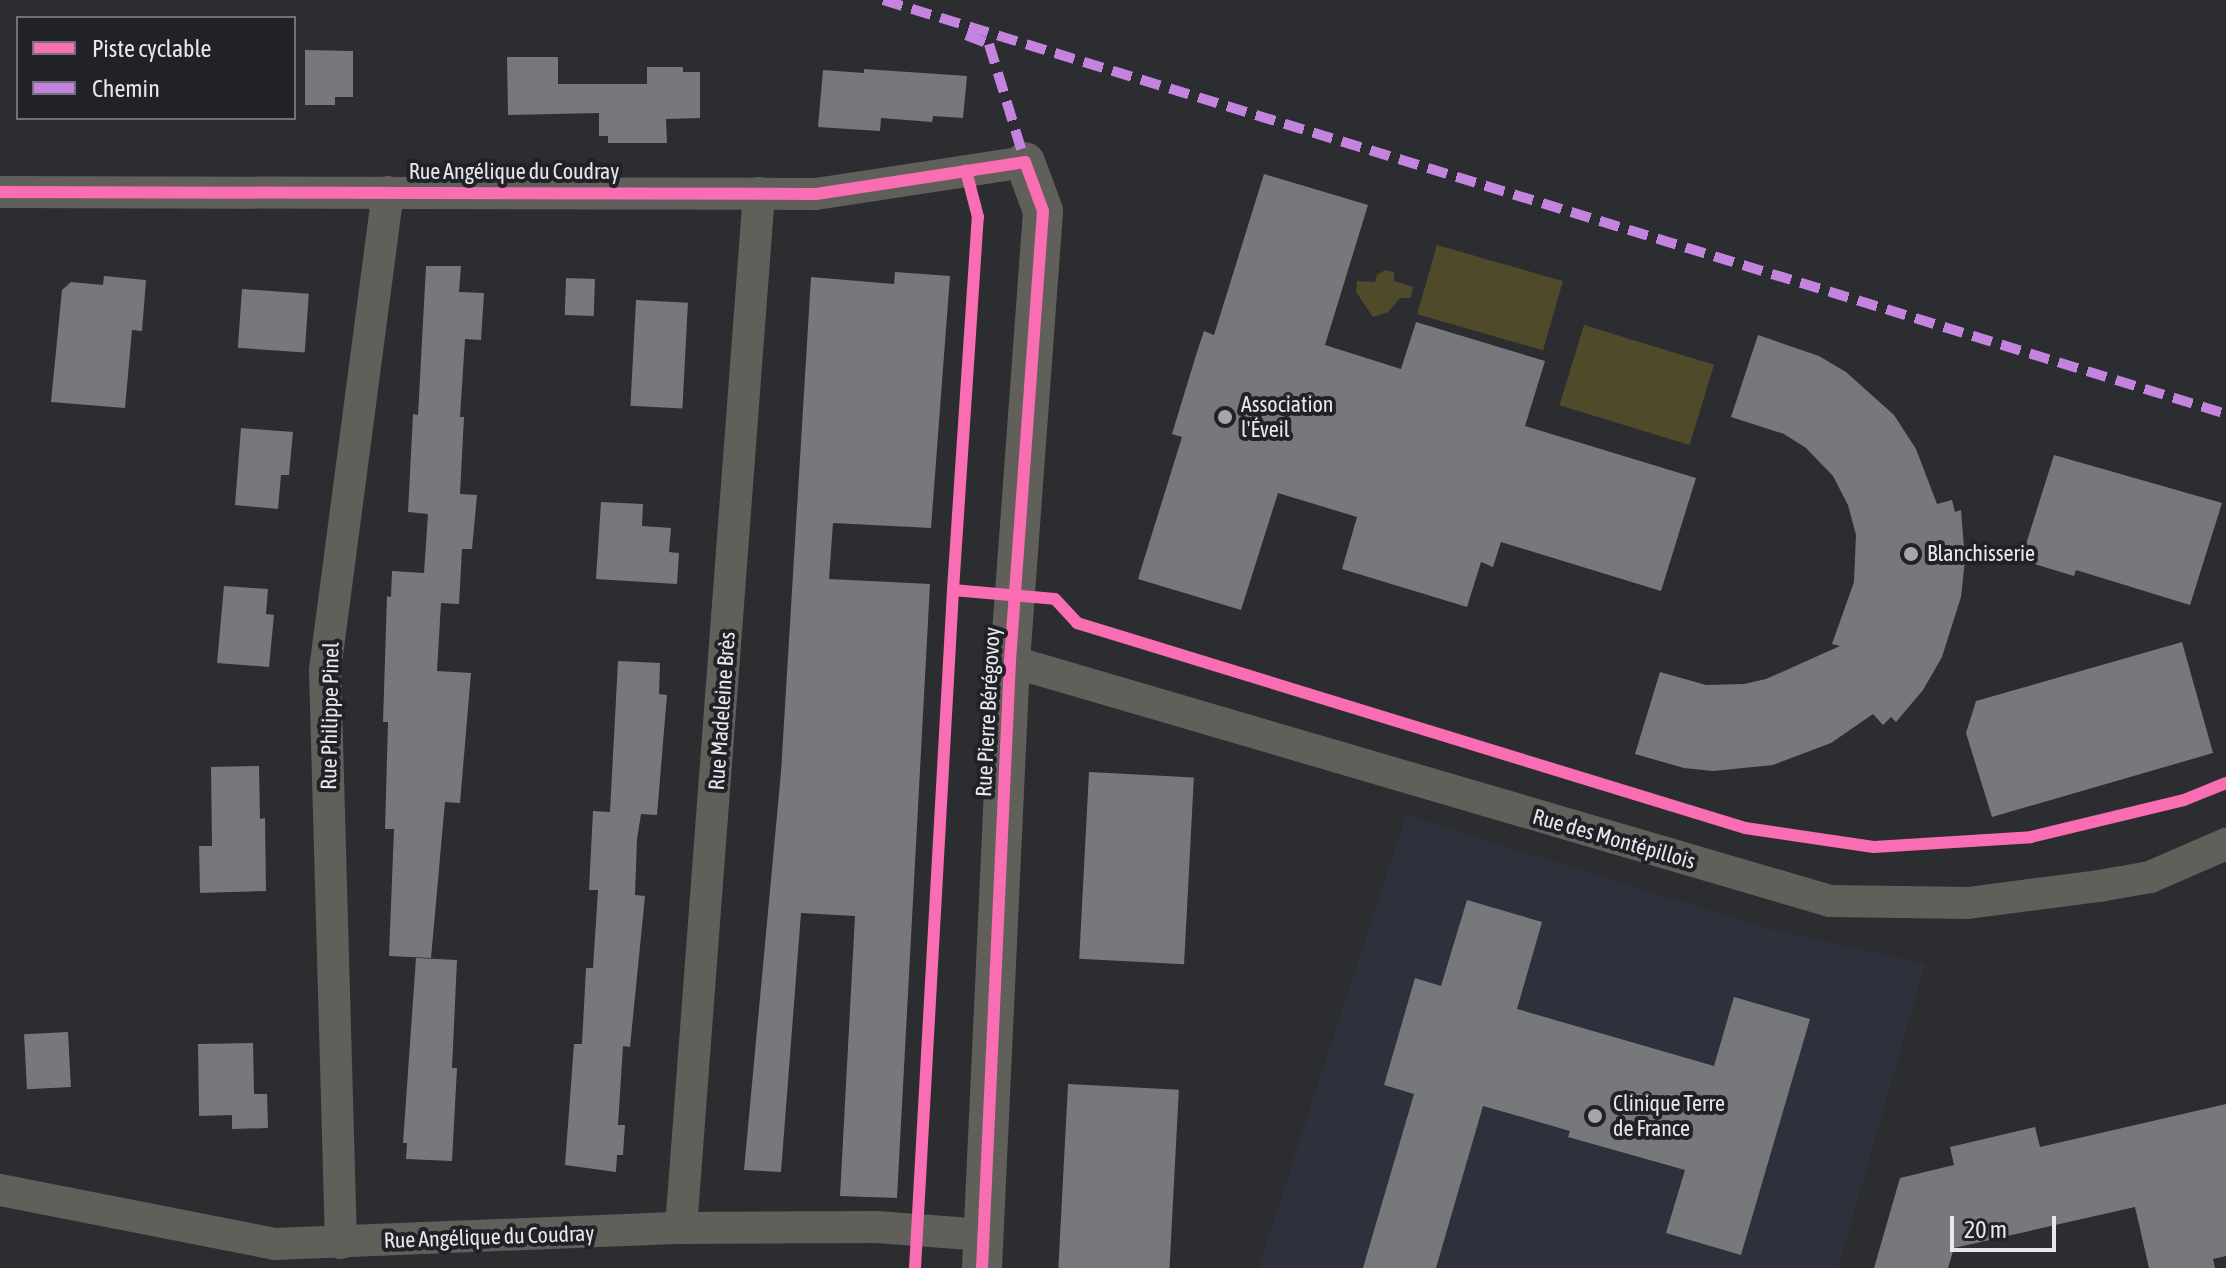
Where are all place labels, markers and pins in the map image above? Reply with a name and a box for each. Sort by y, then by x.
place label: Association l'Éveil [1241,391,1333,442]
marker: Association l'Éveil [1216,408,1234,426]
place label: Blanchisserie [1927,541,2035,567]
marker: Blanchisserie [1902,545,1920,563]
place label: Clinique Terre de France [1613,1090,1725,1142]
marker: Clinique Terre de France [1584,1105,1606,1127]

